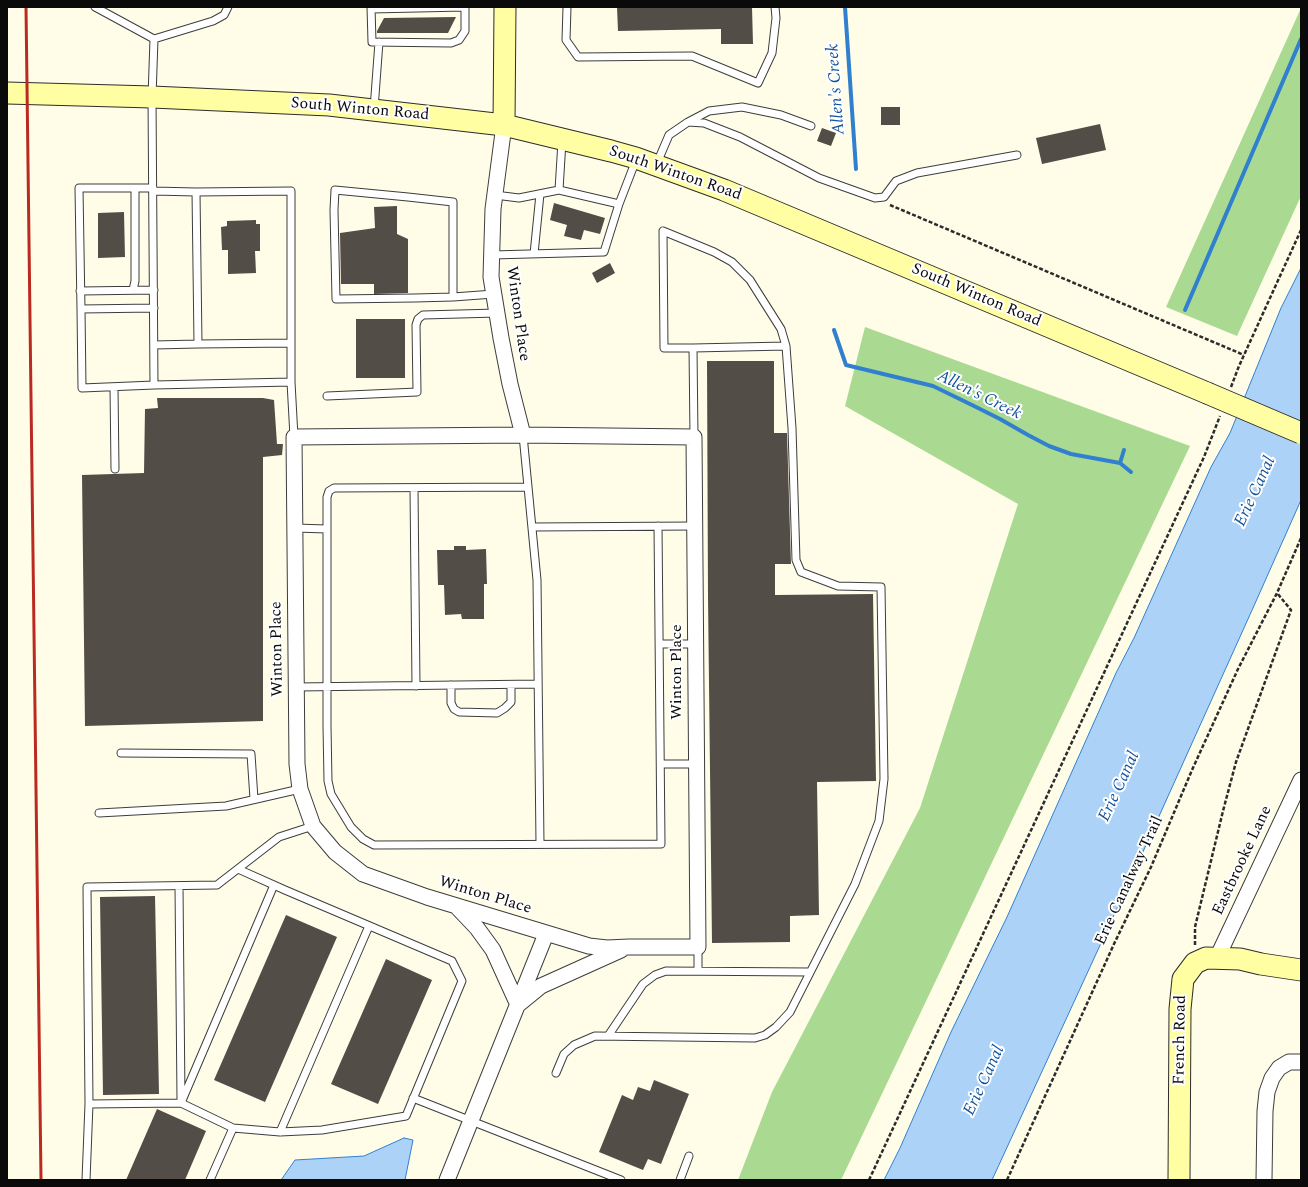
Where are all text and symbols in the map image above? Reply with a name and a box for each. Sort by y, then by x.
water label: Allen's Creek [824,43,850,135]
street label: South Winton Road [290,94,430,126]
street label: South Winton Road [606,142,744,206]
street label: South Winton Road [908,260,1044,332]
street label: Winton Place [501,265,533,363]
water label: Allen's Creek [934,367,1024,425]
water label: Erie Canal [1231,454,1281,530]
street label: Winton Place [268,601,288,697]
street label: Winton Place [668,624,688,720]
water label: Erie Canal [1095,749,1145,825]
street label: Eastbrooke Lane [1209,803,1277,919]
street label: Erie Canalway Trail [1092,813,1168,949]
street label: Winton Place [436,873,534,919]
street label: French Road [1171,995,1191,1085]
water label: Erie Canal [960,1043,1010,1119]

